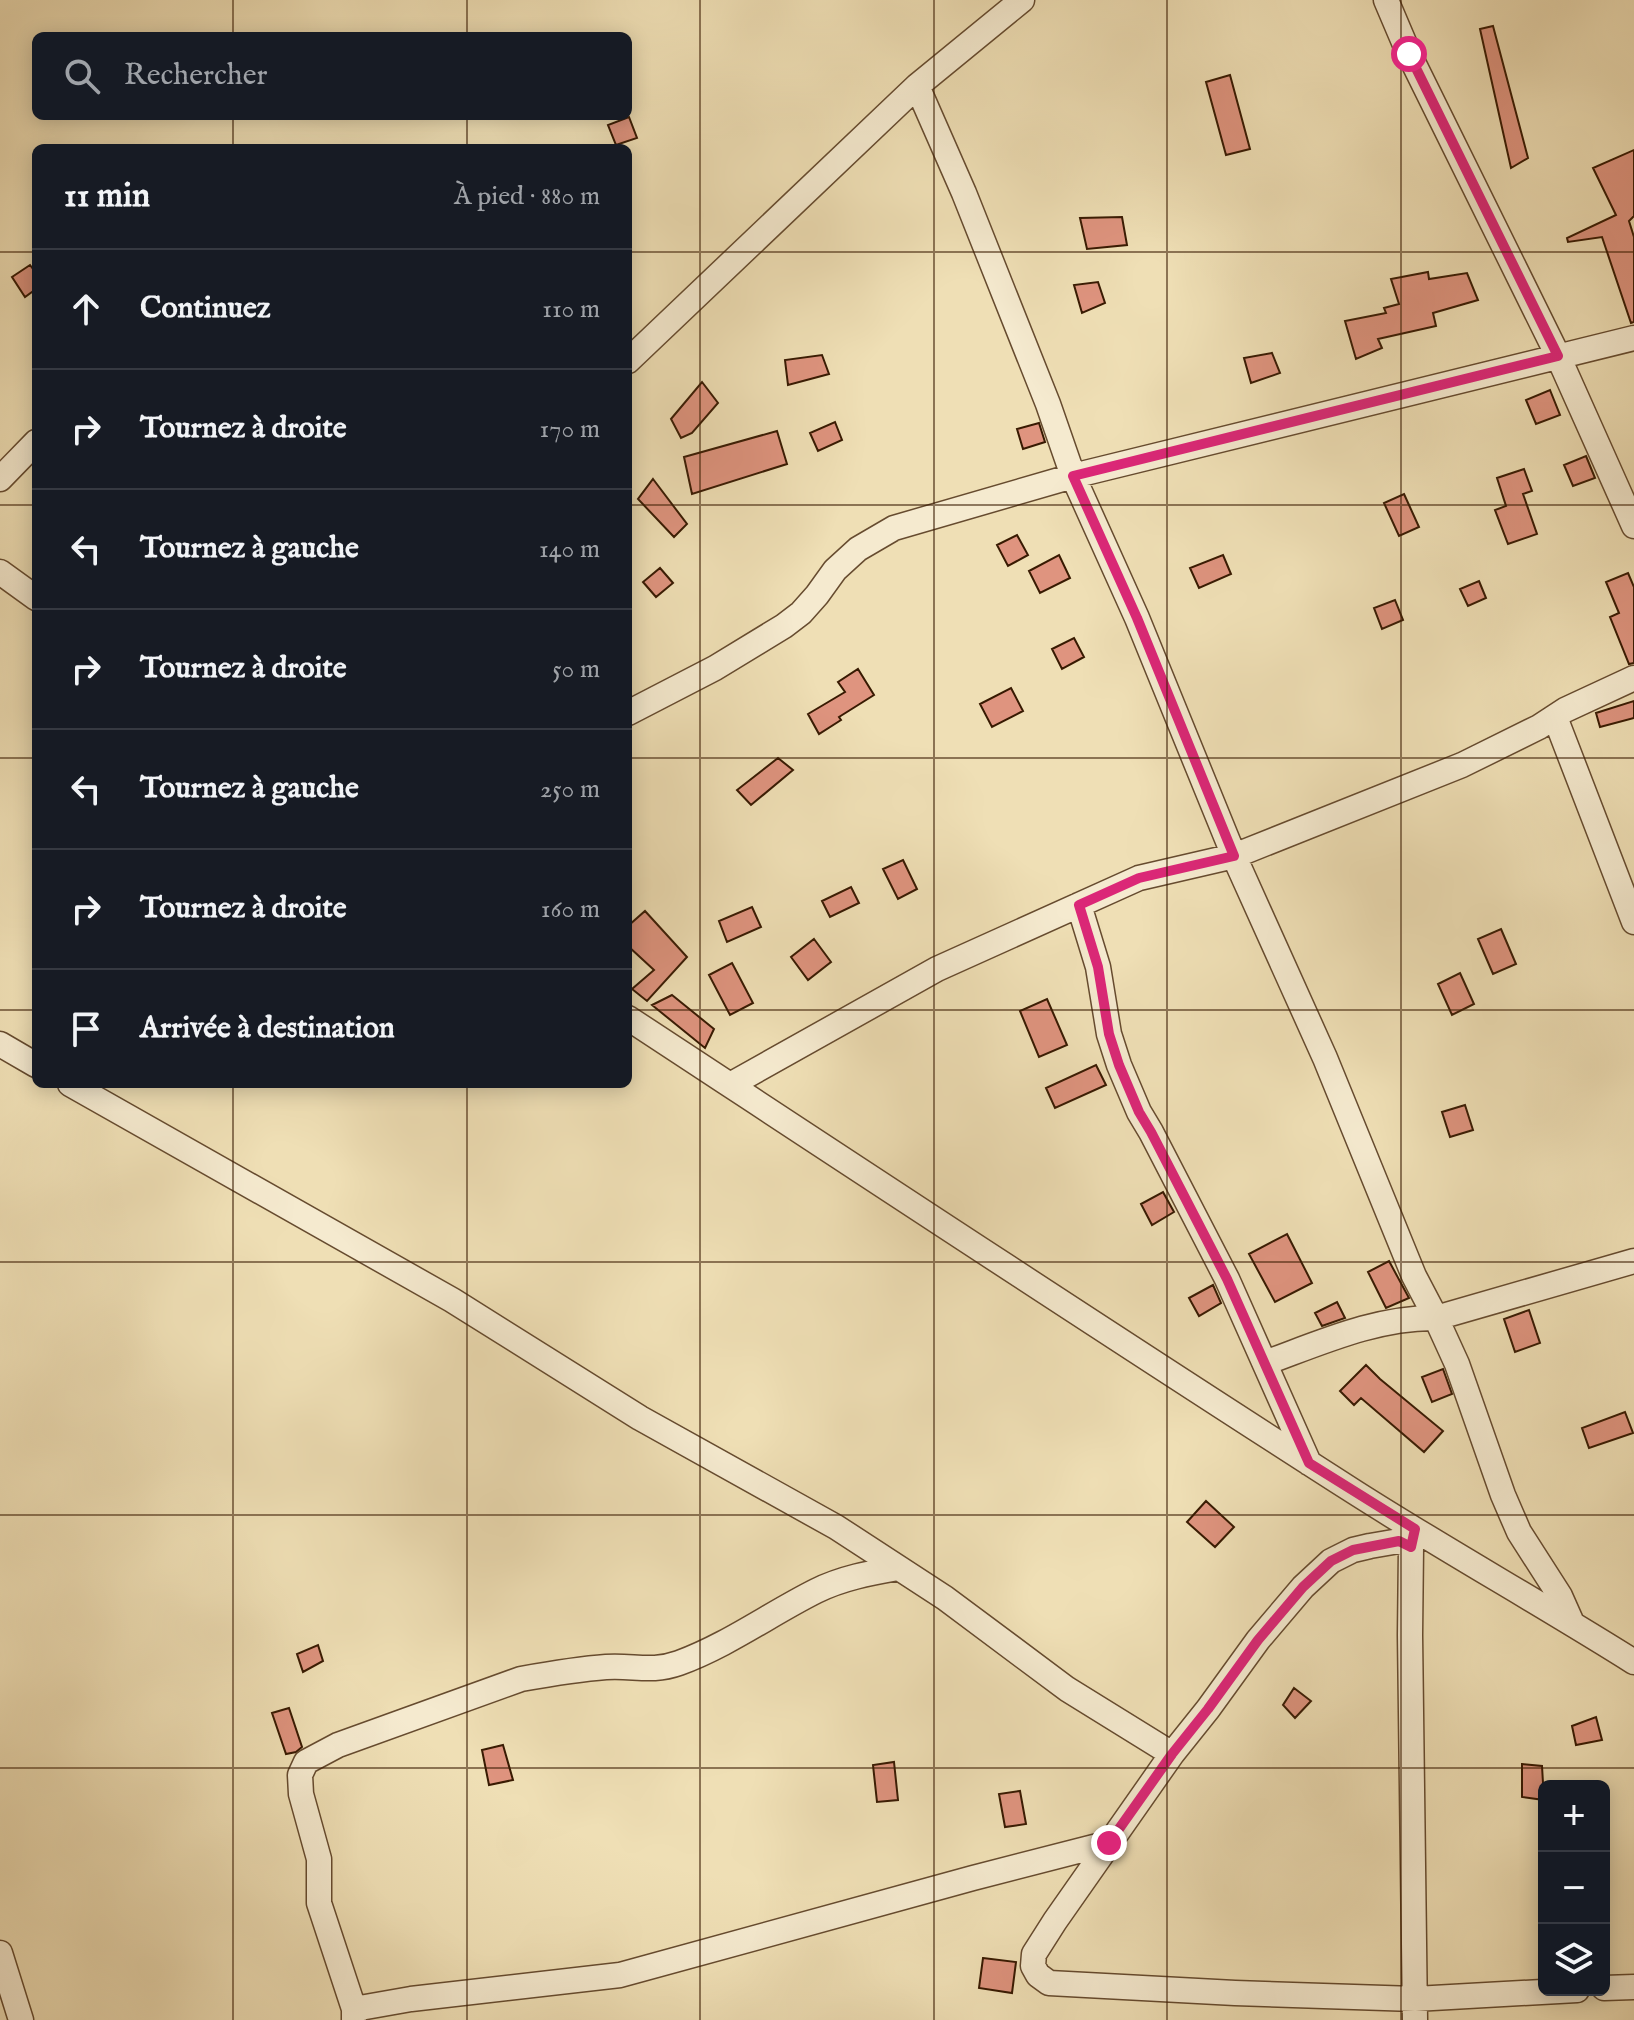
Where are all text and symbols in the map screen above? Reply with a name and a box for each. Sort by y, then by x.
search box [32,32,632,120]
route start [1391,36,1427,72]
icon: search [60,54,104,98]
text: Rechercher [124,57,268,95]
text: 11 min [64,175,150,218]
text: À pied · 880 m [454,180,600,213]
icon: ahead [64,287,108,331]
text: Continuez [140,290,271,328]
text: 110 m [542,293,600,326]
icon: right [64,407,108,451]
text: Tournez à droite [140,410,347,448]
text: 170 m [540,413,600,446]
icon: left [64,527,108,571]
text: Tournez à gauche [140,530,359,568]
text: 140 m [539,533,600,566]
icon: right [64,647,108,691]
text: Tournez à droite [140,650,347,688]
text: 50 m [552,653,600,686]
icon: left [64,767,108,811]
text: Tournez à gauche [140,770,359,808]
text: 250 m [540,773,600,806]
icon: right [64,887,108,931]
text: Tournez à droite [140,890,347,928]
text: 160 m [541,893,600,926]
icon: arrive [64,1007,108,1051]
text: Arrivée à destination [140,1010,395,1048]
map controls [1538,1780,1610,1996]
button: + [1538,1780,1610,1852]
route end [1091,1825,1127,1861]
button: − [1538,1852,1610,1924]
button: layers [1538,1924,1610,1996]

